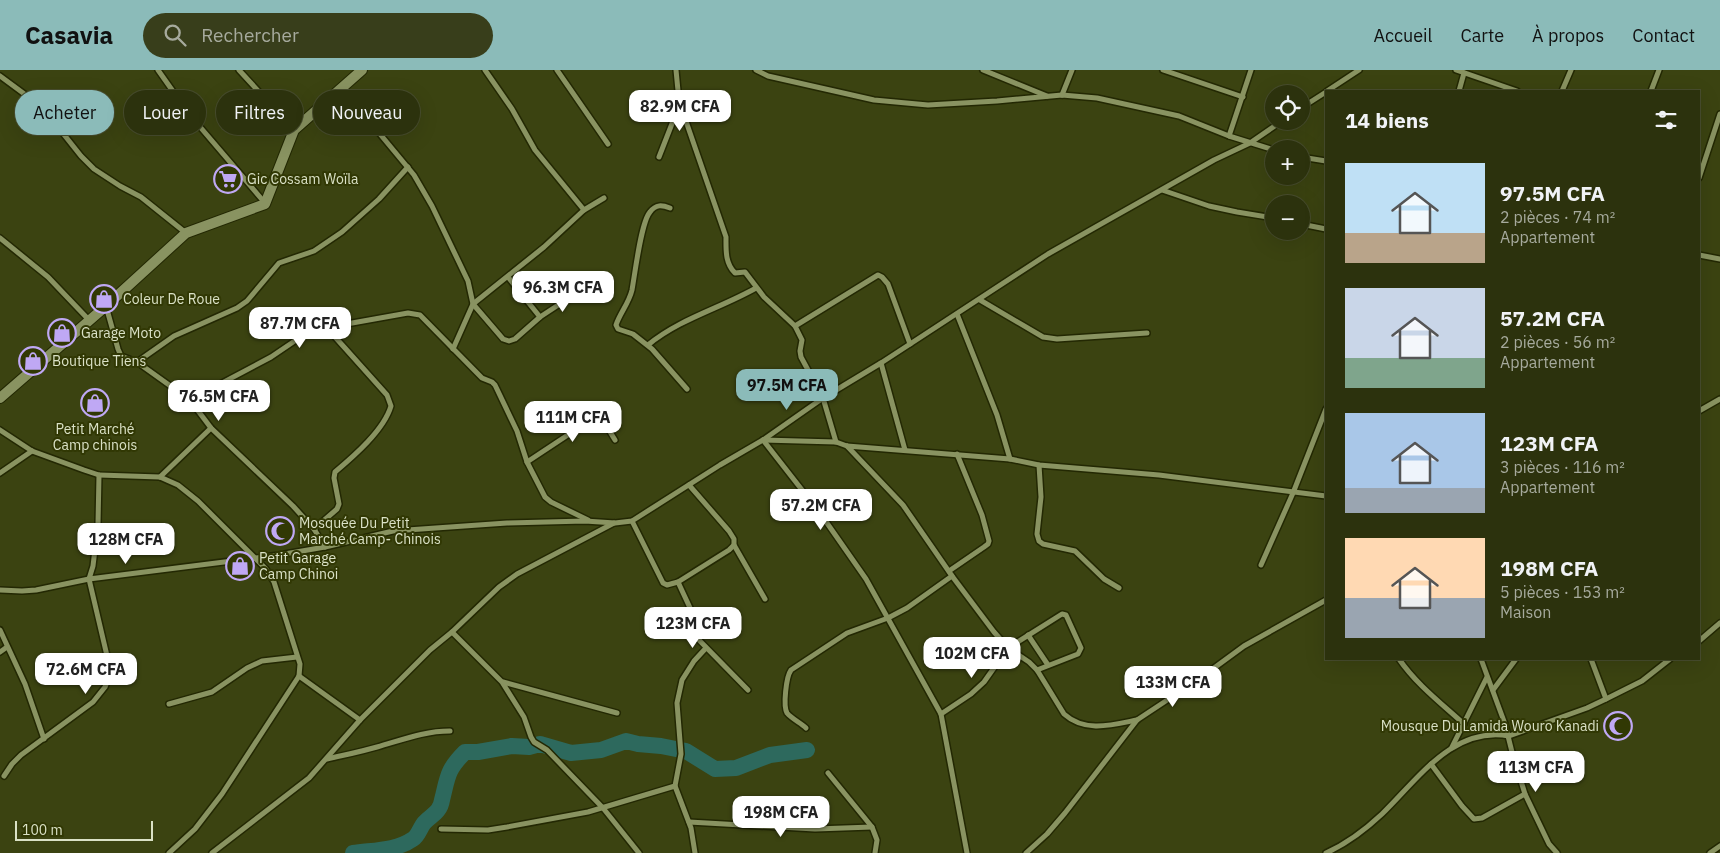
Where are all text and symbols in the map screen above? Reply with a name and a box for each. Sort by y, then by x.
search box [143,13,493,58]
text: Casavia [25,19,113,51]
icon: search [161,21,189,49]
text: Rechercher [201,23,299,47]
text: Accueil [1373,24,1432,47]
text: Carte [1460,24,1504,47]
text: À propos [1532,24,1604,47]
text: Contact [1632,24,1695,47]
map controls [1265,85,1310,240]
button: locate [1265,85,1310,130]
chip: Acheter [15,90,114,135]
chip: Louer [124,90,206,135]
chip: Filtres [216,90,303,135]
chip: Nouveau [313,90,420,135]
pin: 82.9M CFA [623,90,737,132]
text: 82.9M CFA [640,96,720,116]
text: 14 biens [1345,106,1429,134]
icon: filters [1652,106,1680,134]
button: + [1265,140,1310,185]
supermarket icon: Gic Cossam Woïla [213,164,243,194]
place label: Gic Cossam Woïla [247,170,359,188]
text: 97.5M CFA [1500,179,1605,207]
icon: home [1385,183,1445,243]
button: − [1265,195,1310,240]
text: 2 pièces · 74 m² [1500,207,1615,227]
text: Appartement [1500,227,1595,247]
pin: 96.3M CFA [506,270,620,313]
text: 96.3M CFA [523,277,603,297]
shop icon: Coleur De Roue [89,284,119,314]
place label: Coleur De Roue [123,290,220,308]
text: 57.2M CFA [1500,304,1605,332]
pin: 87.7M CFA [243,306,357,349]
icon: home [1385,308,1445,368]
text: 87.7M CFA [260,313,340,333]
shop icon: Garage Moto [47,318,77,348]
place label: Garage Moto [81,324,161,342]
text: 2 pièces · 56 m² [1500,332,1615,352]
shop icon: Boutique Tiens [18,346,48,376]
place label: Boutique Tiens [52,352,147,370]
text: Appartement [1500,352,1595,372]
pin: 97.5M CFA [730,368,844,411]
text: 97.5M CFA [747,375,827,395]
pin: 76.5M CFA [162,380,276,422]
text: 76.5M CFA [179,386,259,406]
shop icon: Petit Marché Camp chinois [80,388,110,418]
pin: 111M CFA [521,400,625,443]
text: 111M CFA [535,407,611,427]
place label: Petit Marché Camp chinois [53,420,137,454]
text: 123M CFA [1500,429,1598,457]
icon: home [1385,433,1445,493]
text: 3 pièces · 116 m² [1500,457,1625,477]
text: Appartement [1500,477,1595,497]
pin: 57.2M CFA [764,488,878,531]
text: 57.2M CFA [781,495,861,515]
place label: Mosquée Du Petit Marché Camp- Chinois [299,514,441,548]
mosque icon: Mosquée Du Petit Marché Camp- Chinois [265,516,295,546]
pin: 128M CFA [74,522,178,565]
text: 128M CFA [88,529,164,549]
place label: Petit Garage Camp Chinoi [259,549,338,583]
shop icon: Petit Garage Camp Chinoi [225,551,255,581]
text: 198M CFA [1500,554,1598,582]
icon: home [1385,558,1445,618]
text: 5 pièces · 153 m² [1500,582,1625,602]
text: Maison [1500,602,1551,622]
pin: 123M CFA [641,606,745,649]
text: 123M CFA [655,613,731,633]
pin: 102M CFA [920,636,1024,679]
text: 102M CFA [934,643,1010,663]
pin: 72.6M CFA [29,652,143,695]
text: 72.6M CFA [46,659,126,679]
pin: 133M CFA [1121,666,1225,708]
text: 133M CFA [1135,672,1211,692]
mosque icon: Mousque Du Lamida Wouro Kanadi [1603,711,1633,741]
place label: Mousque Du Lamida Wouro Kanadi [1381,717,1599,735]
pin: 113M CFA [1484,750,1588,793]
text: 113M CFA [1498,757,1574,777]
pin: 198M CFA [729,796,833,838]
text: 198M CFA [743,802,819,822]
scale bar [15,818,152,841]
text: 100 m [22,821,63,839]

